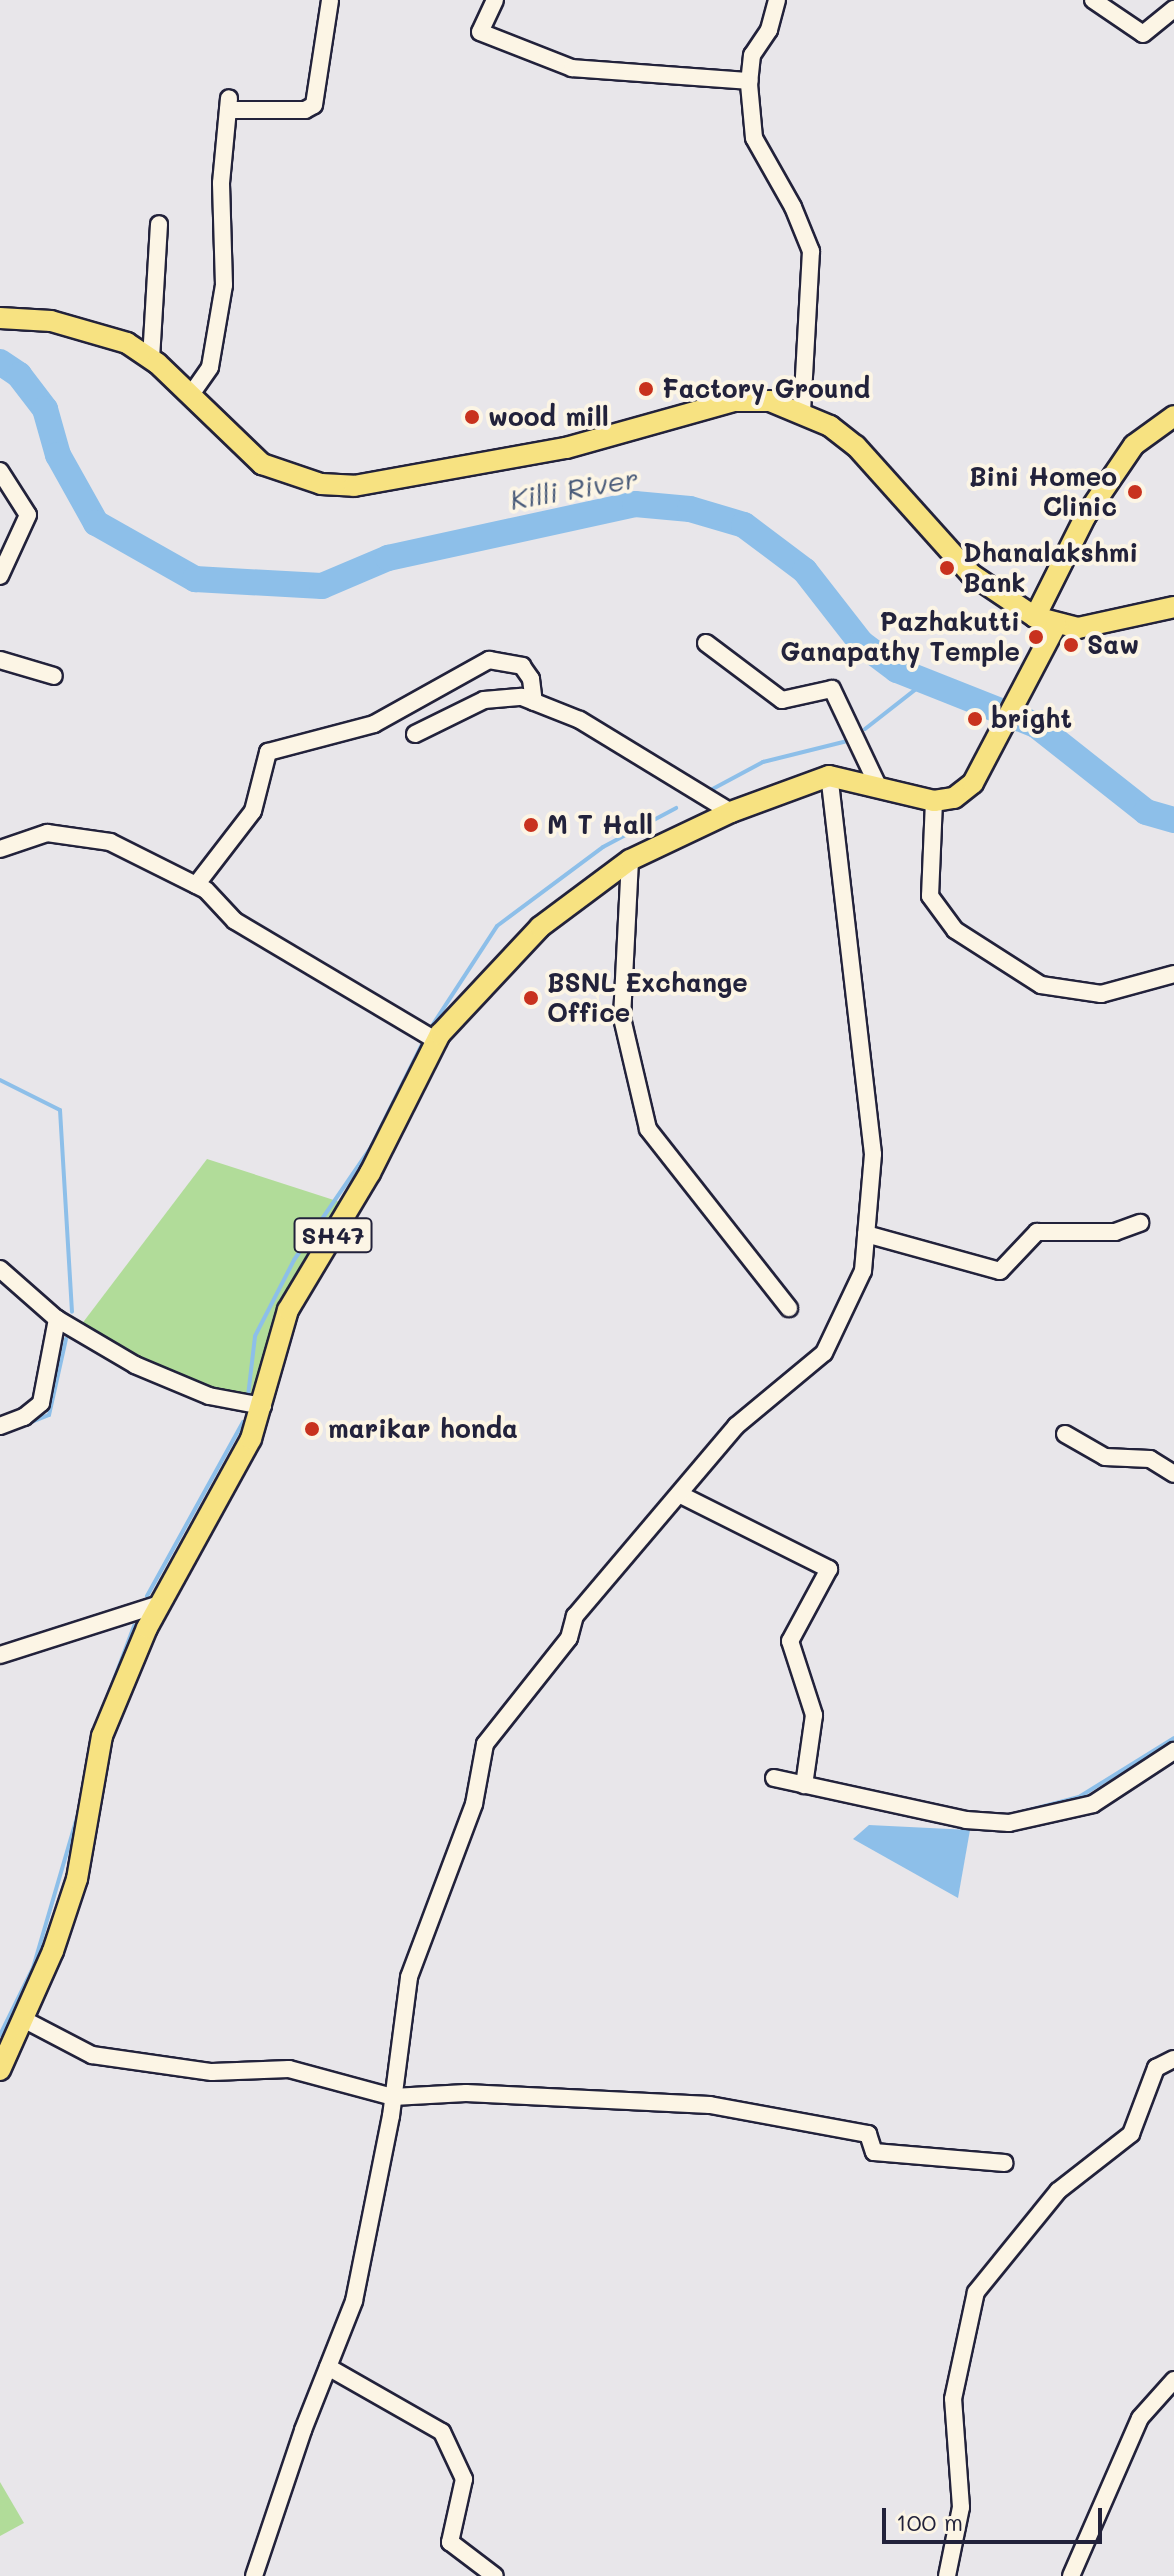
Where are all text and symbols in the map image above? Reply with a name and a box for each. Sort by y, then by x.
place label: Factory Ground [662,373,870,405]
marker: Factory Ground [637,380,655,398]
place label: wood mill [488,401,609,433]
marker: wood mill [463,408,481,426]
water label: Killi River [507,460,641,516]
place label: Bini Homeo Clinic [969,461,1117,522]
marker: Bini Homeo Clinic [1124,481,1146,503]
place label: Dhanalakshmi Bank [963,537,1138,598]
marker: Dhanalakshmi Bank [938,559,956,577]
place label: Pazhakutti Ganapathy Temple [780,606,1020,668]
marker: Pazhakutti Ganapathy Temple [1027,628,1045,646]
place label: Saw [1087,629,1139,661]
marker: Saw [1062,636,1080,654]
place label: bright [991,703,1072,735]
marker: bright [966,710,984,728]
place label: M T Hall [547,809,653,841]
marker: M T Hall [522,816,540,834]
place label: BSNL Exchange Office [547,967,748,1028]
marker: BSNL Exchange Office [522,989,540,1007]
road number: SH47 [293,1215,373,1255]
place label: marikar honda [328,1413,518,1445]
marker: marikar honda [303,1420,321,1438]
scale bar [886,2492,1106,2542]
text: 100 m [896,2506,963,2537]

